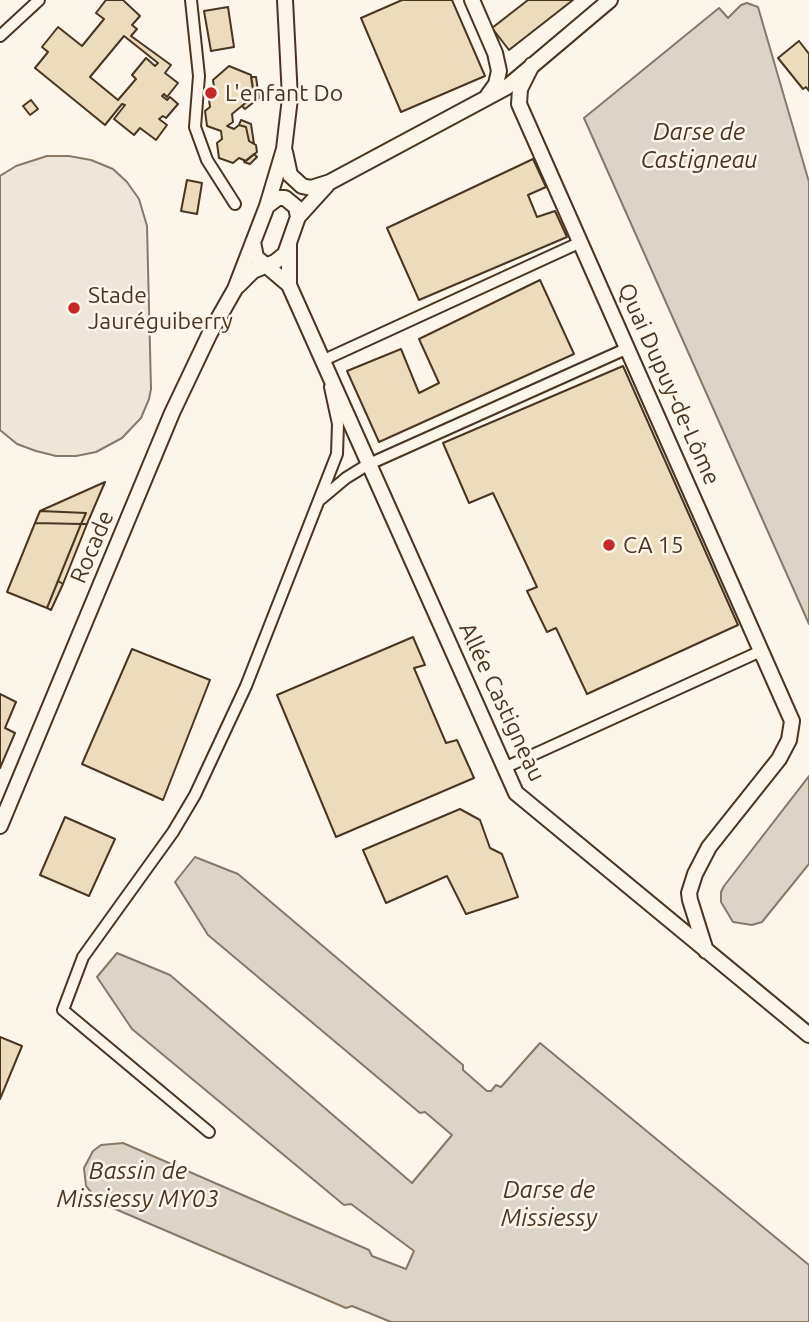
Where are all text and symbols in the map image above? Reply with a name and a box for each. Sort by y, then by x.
place label: L'enfant Do [225,79,343,107]
marker: L'enfant Do [203,85,219,101]
water label: Darse de Castigneau [640,118,758,174]
street label: Quai Dupuy-de-Lôme [612,279,726,489]
place label: Stade Jauréguiberry [88,281,233,335]
marker: Stade Jauréguiberry [66,300,82,316]
street label: Rocade [64,506,120,588]
place label: CA 15 [623,531,684,559]
marker: CA 15 [601,537,617,553]
street label: Allée Castigneau [453,618,551,786]
water label: Bassin de Missiessy MY03 [57,1157,219,1213]
water label: Darse de Missiessy [501,1176,597,1232]

